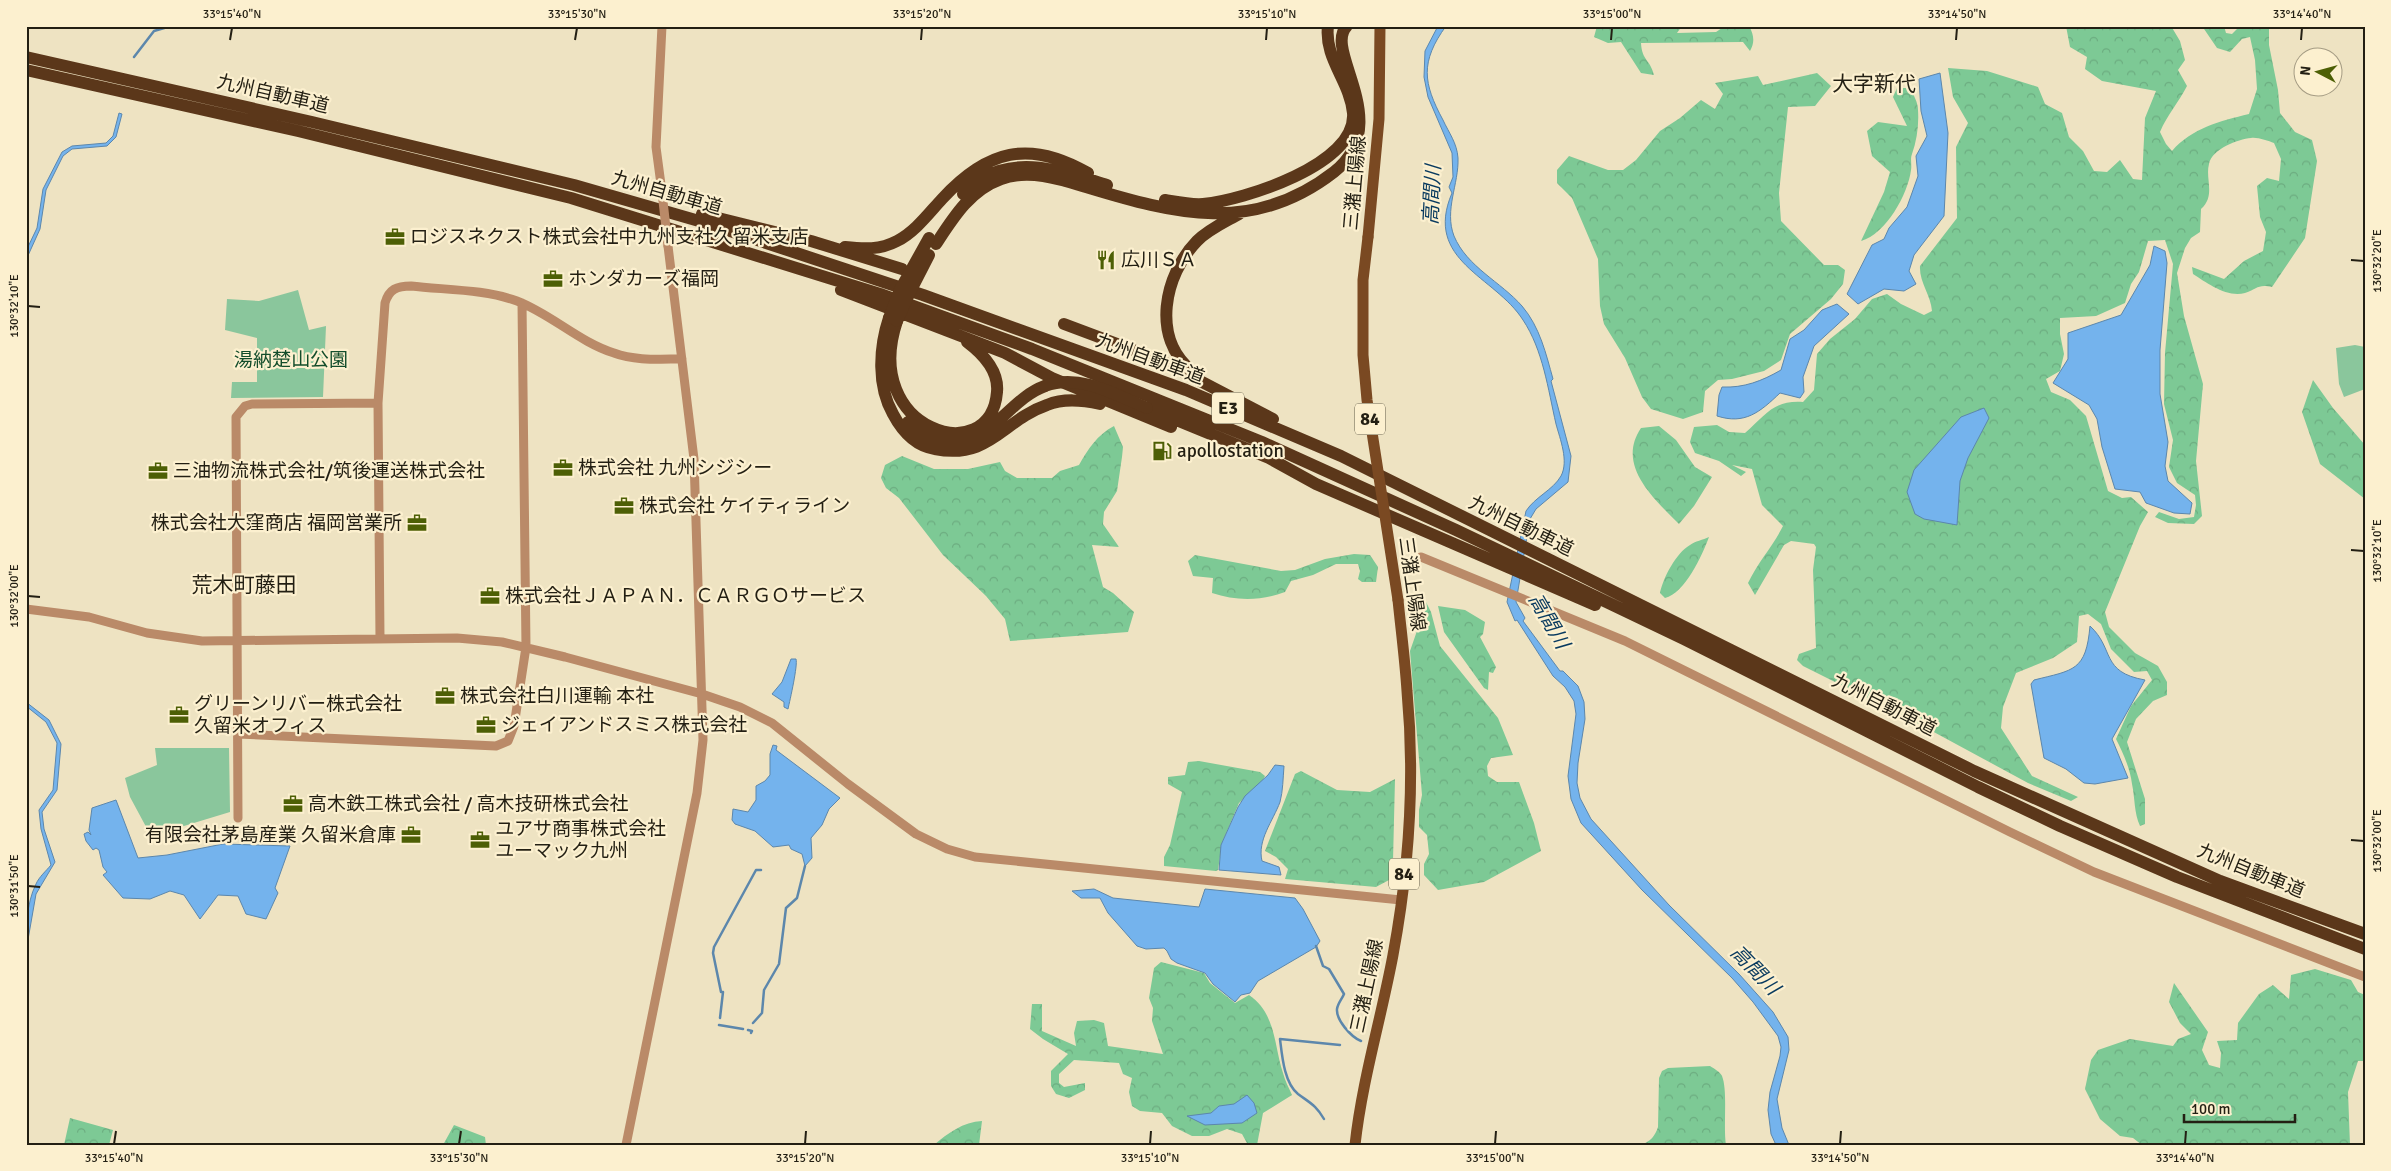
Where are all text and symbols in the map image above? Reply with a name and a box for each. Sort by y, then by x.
text: 33°15'40"N [203,7,261,22]
text: 33°15'30"N [548,7,606,22]
text: 33°15'20"N [893,7,951,22]
text: 33°15'10"N [1238,7,1296,22]
text: 33°15'00"N [1583,7,1641,22]
text: 33°14'50"N [1928,7,1986,22]
text: 33°14'40"N [2273,7,2331,22]
north arrow [2294,48,2344,98]
text: N [2297,65,2315,76]
street label: 九州自動車道 [215,69,331,119]
district label: 大字新代 [1832,71,1916,97]
street label: 三潴上陽線 [1339,135,1371,231]
water label: 高間川 [1418,162,1446,226]
street label: 九州自動車道 [609,166,725,220]
place label: ロジスネクスト株式会社中九州支社久留米支店 [410,225,808,249]
office icon: ロジスネクスト株式会社中九州支社久留米支店 [384,226,406,248]
text: 130°32'20"E [2370,229,2385,293]
place label: 広川ＳＡ [1121,248,1197,272]
restaurant icon: 広川ＳＡ [1095,249,1117,271]
place label: ホンダカーズ福岡 [568,267,719,291]
office icon: ホンダカーズ福岡 [542,268,564,290]
text: 130°32'10"E [7,274,22,338]
street label: 九州自動車道 [1092,328,1208,390]
park label: 湯納楚山公園 [234,348,348,372]
road number: E3 [1212,392,1244,423]
road number: 84 [1355,404,1385,434]
place label: apollostation [1177,439,1284,463]
fuel station icon: apollostation [1151,440,1173,462]
place label: 株式会社 九州シジシー [578,456,772,480]
office icon: 株式会社 九州シジシー [552,457,574,479]
place label: 三油物流株式会社/筑後運送株式会社 [173,459,485,483]
office icon: 三油物流株式会社/筑後運送株式会社 [147,460,169,482]
street label: 九州自動車道 [1465,490,1577,562]
place label: 株式会社 ケイティライン [639,494,850,518]
office icon: 株式会社 ケイティライン [613,495,635,517]
place label: 株式会社大窪商店 福岡営業所 [151,511,402,535]
office icon: 株式会社大窪商店 福岡営業所 [406,512,428,534]
text: 130°32'10"E [2370,519,2385,583]
street label: 三潴上陽線 [1394,535,1430,633]
text: 130°32'00"E [7,564,22,628]
district label: 荒木町藤田 [192,572,297,598]
place label: 株式会社ＪＡＰＡＮ．ＣＡＲＧＯサービス [505,584,866,608]
office icon: 株式会社ＪＡＰＡＮ．ＣＡＲＧＯサービス [479,585,501,607]
water label: 高間川 [1523,589,1576,655]
street label: 九州自動車道 [1828,668,1940,742]
place label: 株式会社白川運輸 本社 [460,684,654,708]
office icon: 株式会社白川運輸 本社 [434,685,456,707]
place label: グリーンリバー株式会社 久留米オフィス [194,692,402,738]
office icon: グリーンリバー株式会社 久留米オフィス [168,704,190,726]
place label: ジェイアンドスミス株式会社 [501,713,747,737]
office icon: ジェイアンドスミス株式会社 [475,714,497,736]
place label: 高木鉄工株式会社 / 高木技研株式会社 [308,792,628,816]
office icon: 高木鉄工株式会社 / 高木技研株式会社 [282,793,304,815]
text: 130°32'00"E [2370,809,2385,873]
place label: ユアサ商事株式会社 ユーマック九州 [495,817,666,863]
place label: 有限会社茅島産業 久留米倉庫 [145,823,396,847]
office icon: 有限会社茅島産業 久留米倉庫 [400,824,422,846]
office icon: ユアサ商事株式会社 ユーマック九州 [469,829,491,851]
street label: 九州自動車道 [2194,839,2308,903]
text: 130°31'50"E [7,854,22,918]
road number: 84 [1389,859,1419,890]
street label: 三潴上陽線 [1345,937,1389,1035]
water label: 高間川 [1725,940,1786,1002]
scale bar [2184,1091,2295,1123]
text: 100 m [2191,1100,2231,1118]
text: 33°15'40"N [85,1151,143,1166]
text: 33°15'30"N [430,1151,488,1166]
text: 33°15'20"N [776,1151,834,1166]
text: 33°15'10"N [1121,1151,1179,1166]
text: 33°15'00"N [1466,1151,1524,1166]
text: 33°14'50"N [1811,1151,1869,1166]
text: 33°14'40"N [2156,1151,2214,1166]

